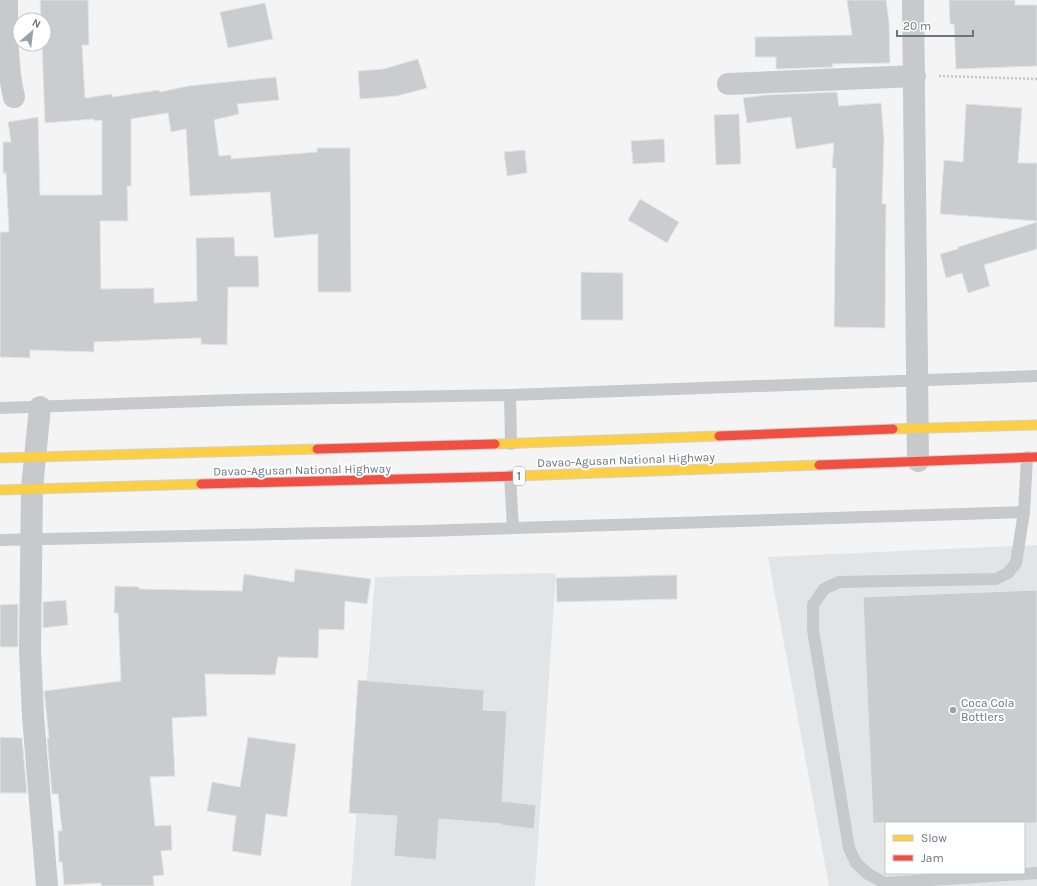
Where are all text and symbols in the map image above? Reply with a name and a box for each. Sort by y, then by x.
north arrow [12,12,52,52]
scale bar [897,12,973,38]
text: N [30,16,43,31]
text: 20 m [903,19,931,33]
street label: Davao-Agusan National Highway [537,450,716,470]
street label: Davao-Agusan National Highway [213,461,391,479]
road number: 1 [513,467,525,485]
place label: Coca Cola Bottlers [961,696,1014,724]
marker: Coca Cola Bottlers [948,705,958,715]
legend [885,822,1025,874]
text: Slow [921,831,947,845]
text: Jam [921,851,944,865]

